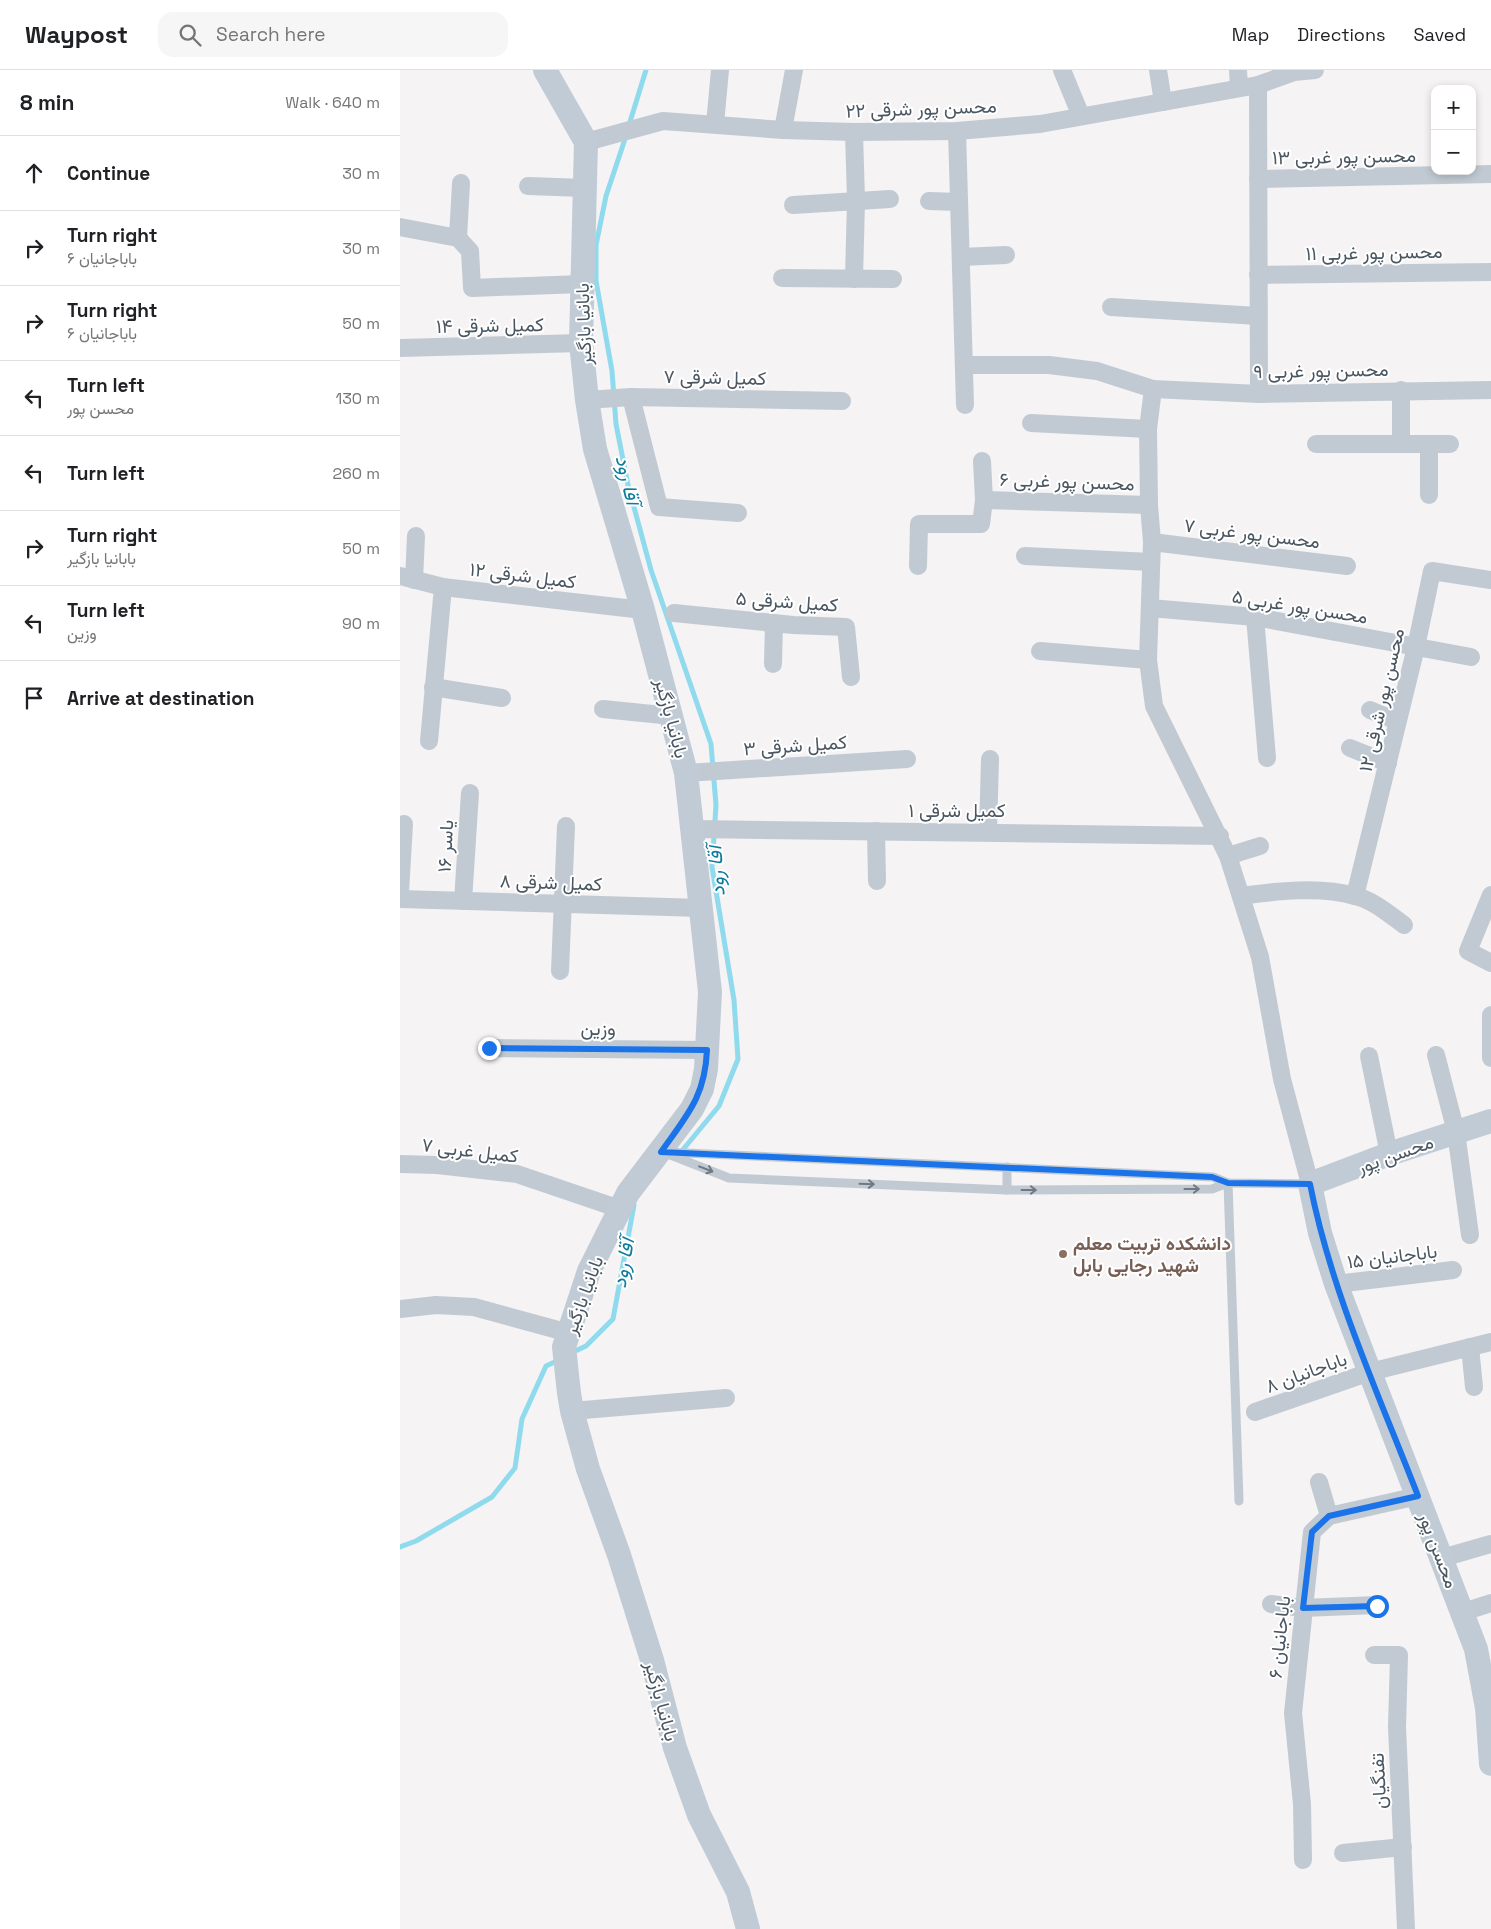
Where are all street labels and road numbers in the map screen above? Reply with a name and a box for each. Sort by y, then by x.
street label: محسن پور شرقی ۲۲ [845,93,997,125]
street label: محسن پور غربی ۱۳ [1272,143,1416,171]
street label: محسن پور غربی ۱۱ [1305,239,1443,267]
street label: بابانیا بازگیر [570,283,597,366]
street label: کمیل شرقی ۱۴ [436,312,544,339]
street label: محسن پور غربی ۹ [1253,357,1389,385]
street label: کمیل شرقی ۷ [663,364,767,391]
street label: محسن پور غربی ۶ [999,467,1135,497]
street label: محسن پور غربی ۷ [1182,513,1321,555]
street label: کمیل شرقی ۱۲ [468,557,577,594]
street label: محسن پور غربی ۵ [1230,583,1370,631]
street label: کمیل شرقی ۵ [735,585,839,618]
street label: محسن پور شرقی ۱۲ [1353,626,1411,775]
street label: بابانیا بازگیر [649,674,694,761]
street label: کمیل شرقی ۳ [742,729,848,762]
street label: کمیل شرقی ۱ [909,798,1005,823]
street label: یاسر ۱۶ [432,819,459,873]
street label: کمیل شرقی ۸ [499,868,603,897]
street label: وزین [580,1016,616,1041]
street label: محسن پور [1353,1129,1437,1181]
street label: کمیل غربی ۷ [420,1132,520,1169]
street label: باباجانیان ۱۵ [1346,1239,1439,1274]
street label: بابانیا بازگیر [557,1252,609,1339]
street label: باباجانیان ۸ [1262,1346,1350,1399]
street label: محسن پور [1411,1508,1464,1592]
street label: باباجانیان ۶ [1263,1594,1296,1680]
street label: بابانیا بازگیر [639,1657,684,1744]
street label: تفنگیان [1365,1752,1392,1810]

